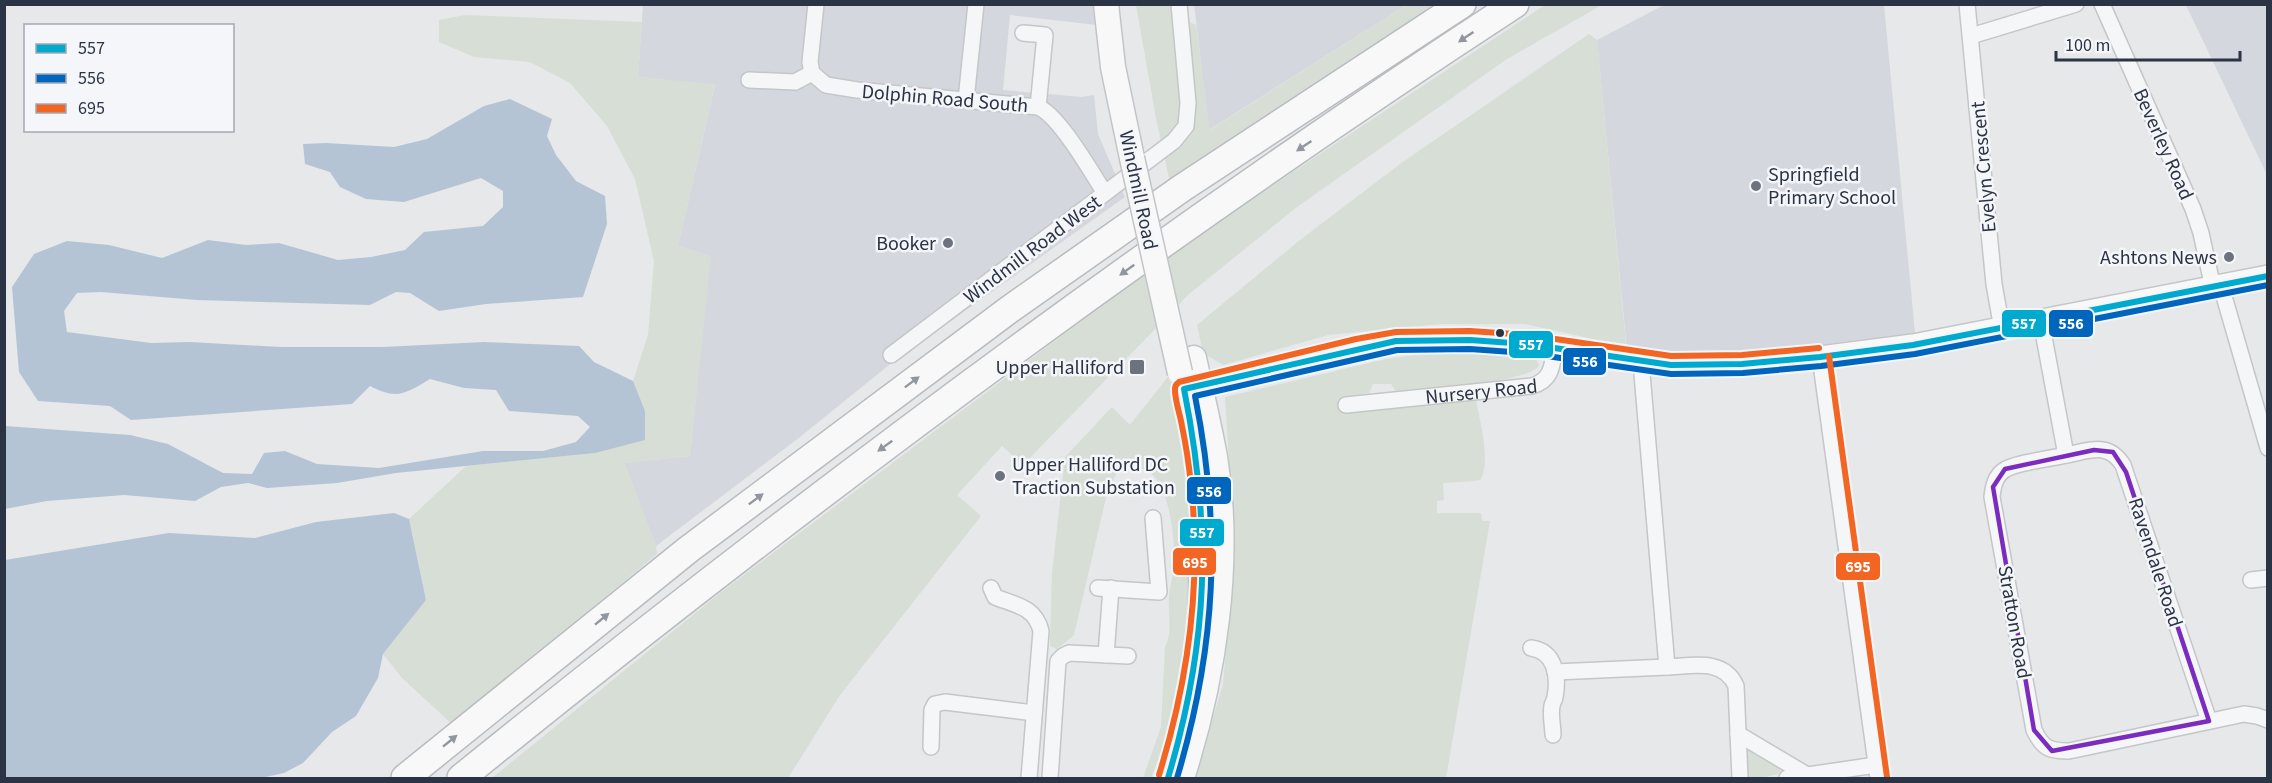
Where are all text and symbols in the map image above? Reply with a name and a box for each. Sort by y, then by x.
legend [24,24,234,132]
scale bar [2056,24,2240,62]
one-way arrow [1458,31,1474,42]
text: 100 m [2065,33,2110,58]
text: 557 [78,36,105,61]
text: 556 [78,66,105,91]
street label: Dolphin Road South [860,78,1029,120]
street label: Beverley Road [2126,84,2200,205]
text: 695 [78,96,105,121]
street label: Evelyn Crescent [1964,100,2004,234]
street label: Windmill Road [1112,128,1164,252]
one-way arrow [1297,140,1313,152]
place label: Springfield Primary School [1768,161,1896,212]
marker: Springfield Primary School [1749,179,1763,193]
street label: Windmill Road West [958,189,1107,311]
place label: Booker [876,230,936,258]
marker: Booker [941,236,955,250]
place label: Ashtons News [2100,244,2217,272]
marker: Ashtons News [2222,250,2236,264]
one-way arrow [1120,264,1136,276]
line badge: 557 [2001,309,2047,338]
line badge: 556 [2048,309,2094,338]
text: 557 [2011,313,2037,335]
text: 556 [2058,313,2084,335]
unlabelled marker [1494,327,1506,339]
line badge: 557 [1508,330,1554,359]
text: 557 [1518,334,1544,356]
line badge: 556 [1562,347,1607,376]
text: 556 [1572,351,1598,373]
place label: Upper Halliford [995,354,1124,382]
marker: Upper Halliford [1128,358,1146,376]
street label: Nursery Road [1424,373,1539,412]
one-way arrow [904,376,919,388]
one-way arrow [877,440,893,453]
place label: Upper Halliford DC Traction Substation [1012,451,1175,502]
marker: Upper Halliford DC Traction Substation [993,469,1007,483]
line badge: 556 [1186,476,1232,505]
text: 556 [1196,481,1222,503]
one-way arrow [748,493,763,505]
street label: Ravendale Road [2121,494,2189,631]
line badge: 557 [1179,518,1225,547]
text: 557 [1189,522,1215,544]
line badge: 695 [1172,547,1217,576]
text: 695 [1182,552,1208,574]
line badge: 695 [1835,552,1881,581]
text: 695 [1845,556,1871,578]
street label: Stratton Road [1990,563,2038,681]
one-way arrow [594,612,610,625]
one-way arrow [442,735,458,748]

